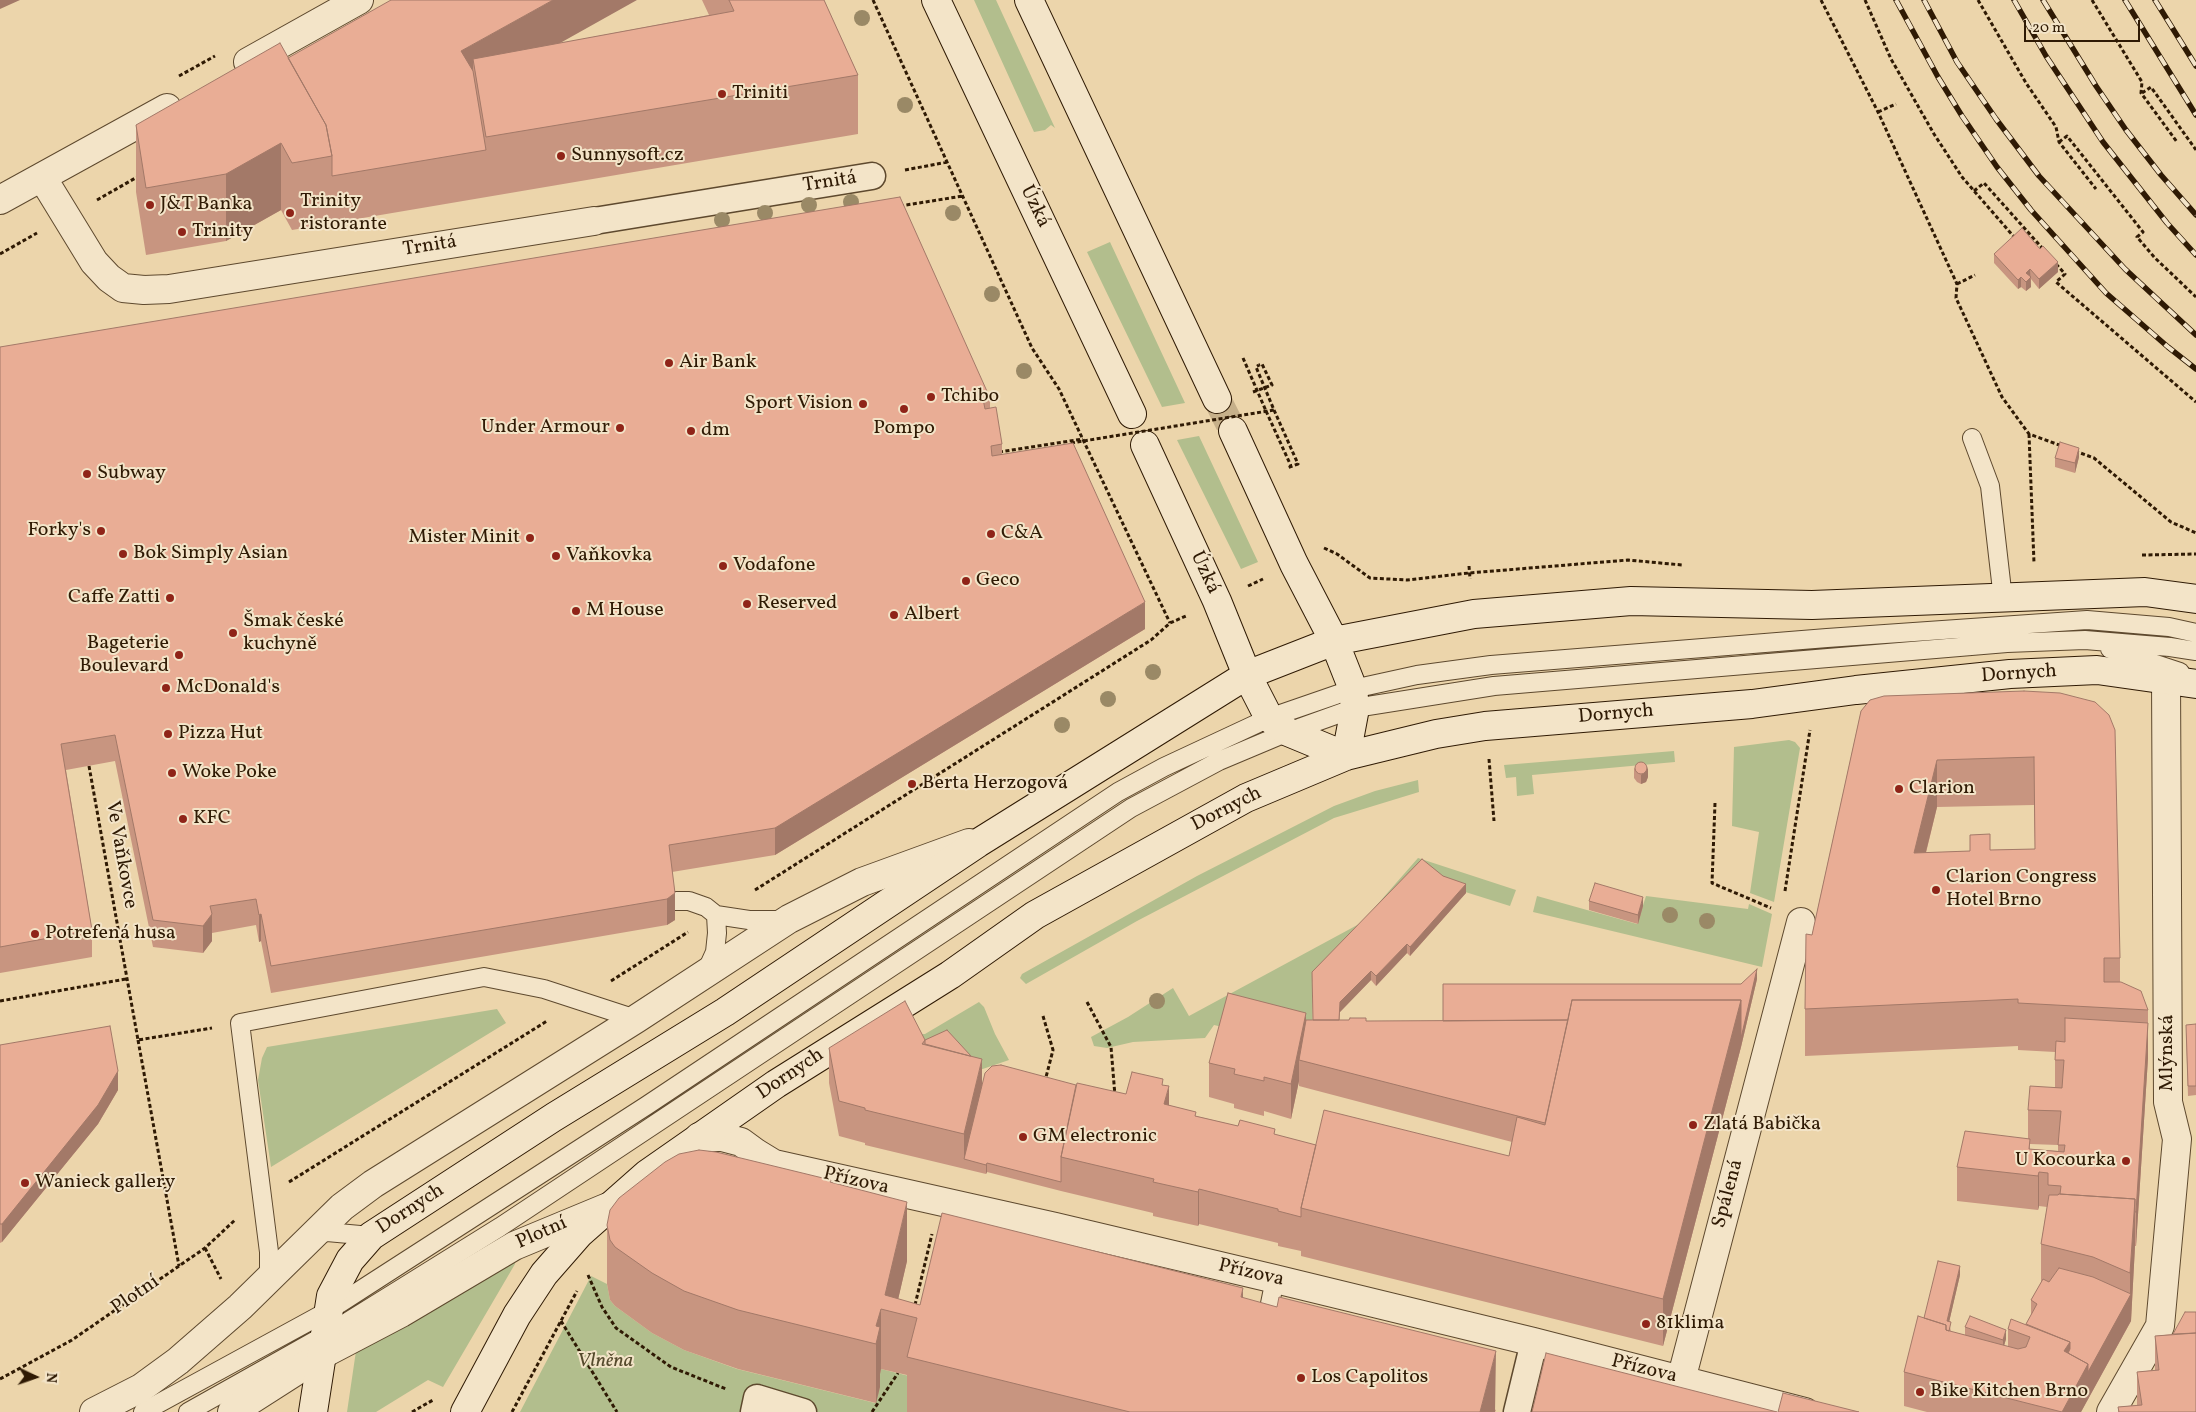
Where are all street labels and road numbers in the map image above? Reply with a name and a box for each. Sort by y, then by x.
street label: Trnitá [801,167,859,199]
street label: Úzká [1013,182,1055,232]
street label: Trnitá [401,231,459,263]
street label: Úzká [1184,548,1224,598]
street label: Dornych [1980,660,2058,690]
street label: Dornych [1577,700,1655,730]
street label: Dornych [1188,782,1266,838]
street label: Ve Vaňkovce [99,799,141,911]
street label: Mlýnská [2156,1015,2180,1091]
street label: Dornych [753,1044,829,1106]
street label: Spálená [1708,1157,1750,1231]
street label: Přízova [821,1163,891,1201]
street label: Dornych [373,1179,449,1241]
street label: Plotní [513,1212,571,1256]
street label: Přízova [1216,1255,1286,1293]
street label: Plotní [107,1271,165,1321]
street label: Přízova [1609,1350,1679,1390]

